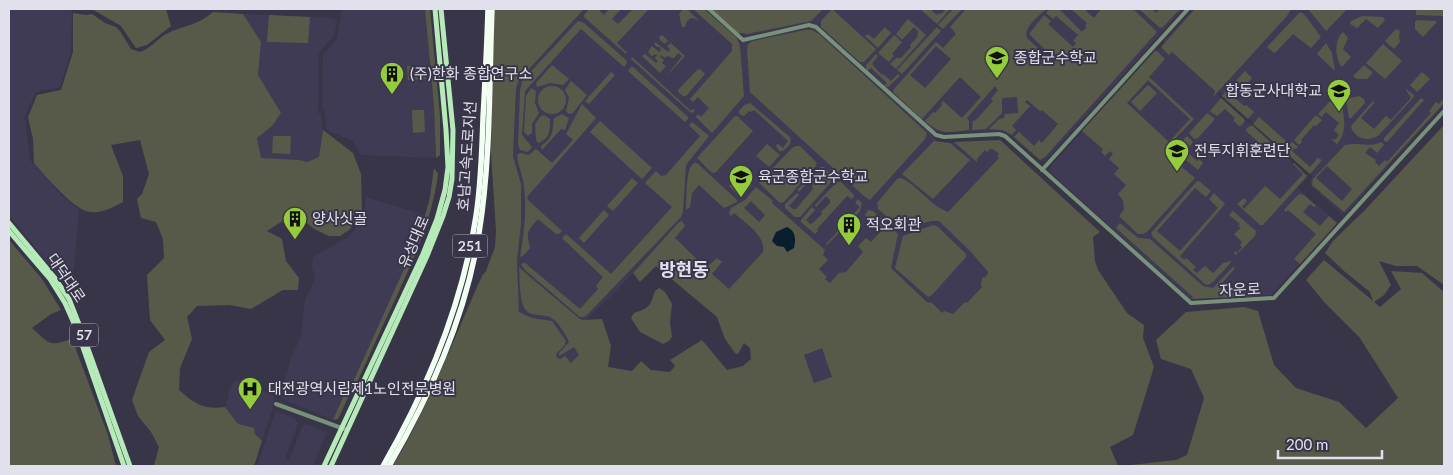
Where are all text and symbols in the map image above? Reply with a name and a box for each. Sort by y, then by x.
school or university icon: 종합군수학교 [984,45,1010,79]
place label: 종합군수학교 [1014,48,1097,66]
building icon: (주)한화 종합연구소 [379,61,405,95]
place label: (주)한화 종합연구소 [410,64,532,82]
school or university icon: 합동군사대학교 [1326,78,1352,112]
place label: 합동군사대학교 [1225,81,1322,99]
street label: 호남고속도로지선 [453,100,479,212]
school or university icon: 전투지휘훈련단 [1164,138,1190,172]
place label: 전투지휘훈련단 [1194,141,1291,159]
school or university icon: 육군종합군수학교 [728,164,754,198]
place label: 육군종합군수학교 [758,167,868,185]
building icon: 양사싯골 [282,206,308,240]
place label: 양사싯골 [312,209,367,227]
building icon: 적오회관 [836,212,862,246]
street label: 유성대로 [394,213,432,271]
place label: 적오회관 [866,215,921,233]
road number: 251 [452,235,488,258]
street label: 대덕대로 [44,250,90,305]
district label: 방현동 [659,258,709,280]
street label: 자운로 [1219,279,1261,299]
road number: 57 [70,324,98,346]
hospital icon: 대전광역시립제1노인전문병원 [237,376,263,410]
place label: 대전광역시립제1노인전문병원 [268,379,456,397]
scale bar [1278,428,1382,460]
text: 200 m [1286,435,1328,453]

